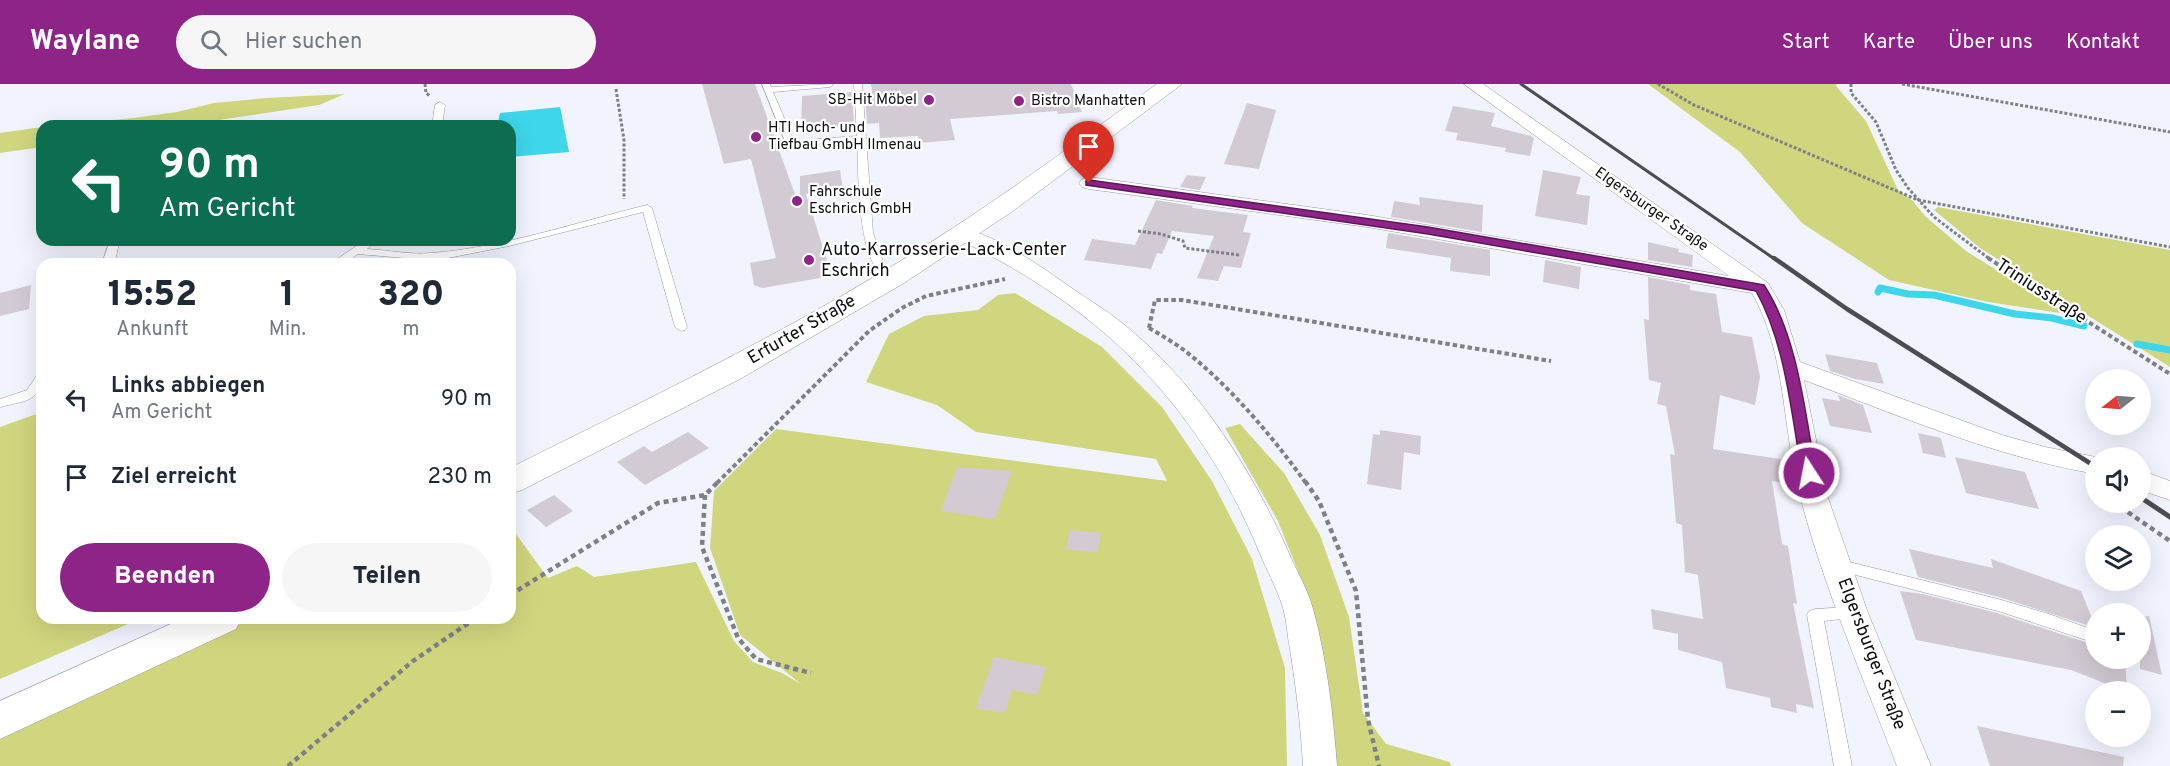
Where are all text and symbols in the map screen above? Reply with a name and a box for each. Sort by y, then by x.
search box [176,15,596,69]
text: Waylane [30,24,140,60]
icon: search [197,26,230,59]
text: Hier suchen [245,29,362,56]
text: Start [1782,29,1830,56]
text: Karte [1863,29,1915,56]
text: Über uns [1948,29,2033,56]
text: Kontakt [2066,29,2140,56]
place label: SB-Hit Möbel [828,91,917,110]
place label: Bistro Manhatten [1031,92,1146,111]
marker: SB-Hit Möbel [922,93,936,107]
marker: Bistro Manhatten [1012,94,1026,108]
place label: HTI Hoch- und Tiefbau GmbH Ilmenau [768,119,921,155]
pin [1063,121,1114,183]
marker: HTI Hoch- und Tiefbau GmbH Ilmenau [749,130,763,144]
icon: arrive [1072,130,1105,163]
text: 90 m [159,140,260,193]
icon: left [60,144,138,222]
street label: Elgersburger Straße [1591,164,1711,256]
place label: Fahrschule Eschrich GmbH [809,183,912,219]
text: Am Gericht [159,192,296,226]
marker: Fahrschule Eschrich GmbH [790,194,804,208]
place label: Auto-Karrosserie-Lack-Center Eschrich [821,239,1067,283]
marker: Auto-Karrosserie-Lack-Center Eschrich [802,253,816,267]
street label: Triniusstraße [1991,254,2091,330]
text: 15:52 [108,273,197,319]
text: 1 [280,273,295,319]
text: 320 [378,273,444,319]
street label: Erfurter Straße [744,290,860,370]
text: Ankunft [116,317,189,343]
text: Min. [269,317,306,343]
text: m [402,317,419,343]
north arrow [2085,369,2151,435]
map controls [2085,369,2151,747]
text: Links abbiegen [111,373,265,400]
icon: left [60,383,93,416]
text: 90 m [441,386,492,413]
text: Am Gericht [111,400,212,426]
position arrow [1777,441,1841,505]
button: sound [2085,447,2151,513]
icon: arrive [60,461,93,494]
text: Ziel erreicht [111,464,237,491]
text: 230 m [428,464,492,491]
button: layers [2085,525,2151,591]
button: Beenden [60,543,270,612]
button: Teilen [282,543,492,612]
street label: Elgersburger Straße [1831,575,1911,733]
button: + [2085,603,2151,669]
button: − [2085,681,2151,747]

